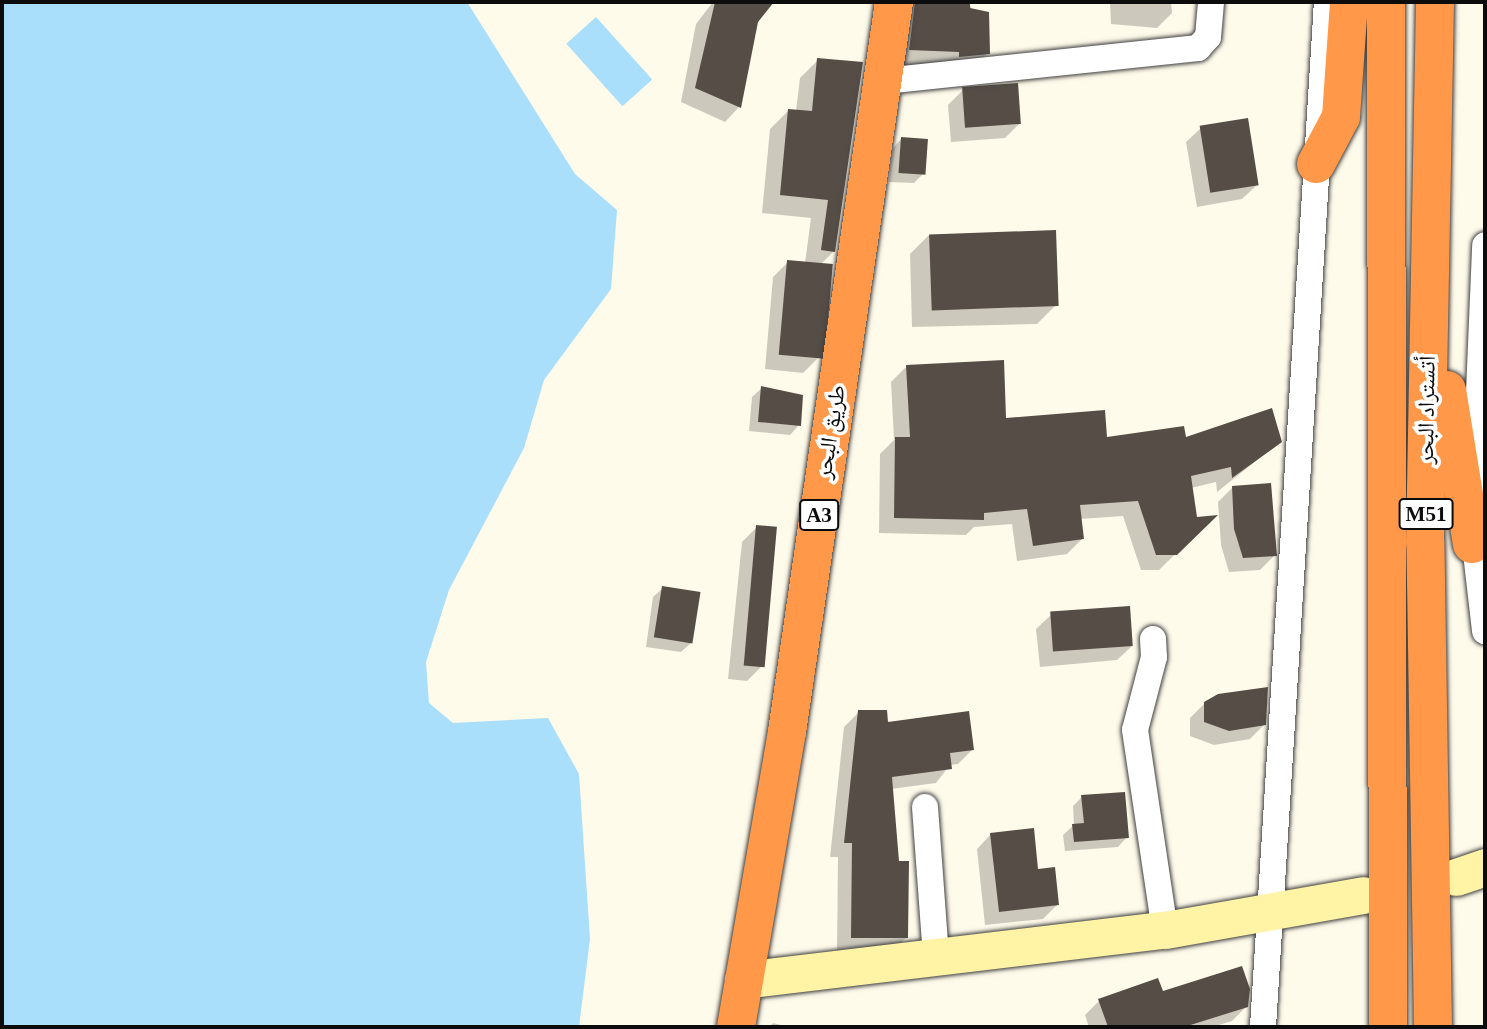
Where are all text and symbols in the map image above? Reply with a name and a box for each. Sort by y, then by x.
street label: أتستراد البحر [1412,355,1442,465]
street label: طريق البحر [810,383,852,481]
road number: M51 [1398,496,1454,532]
road number: A3 [798,498,840,532]

